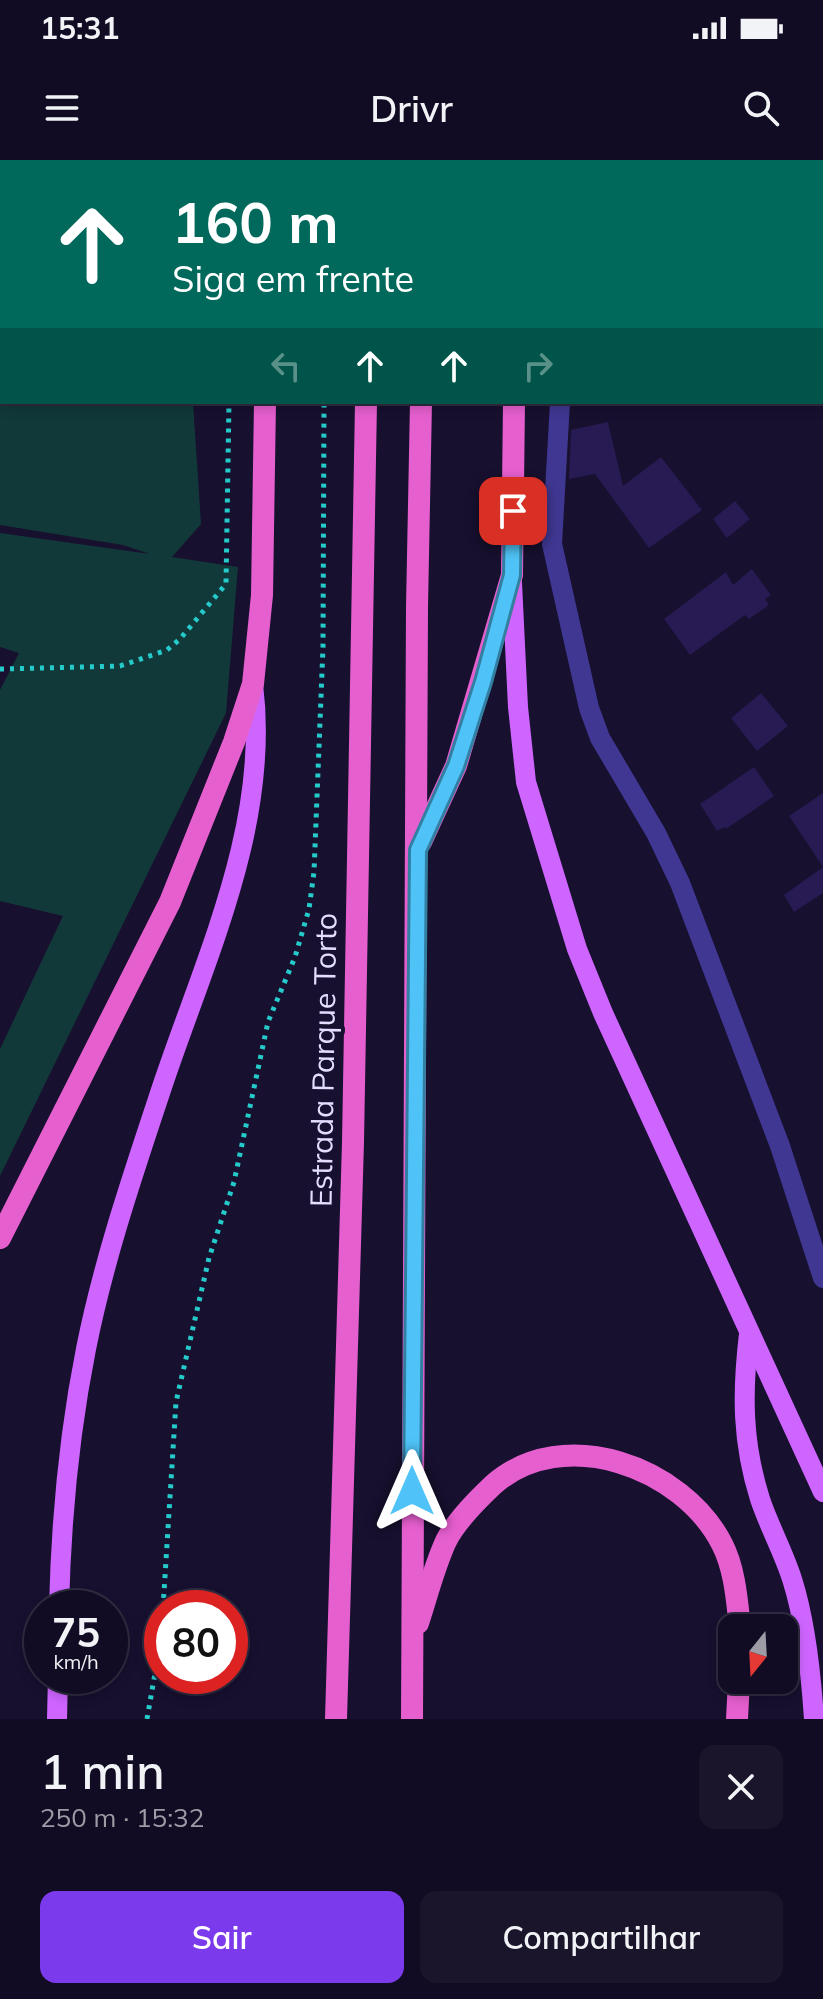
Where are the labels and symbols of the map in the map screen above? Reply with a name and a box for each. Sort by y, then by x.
pin [479,477,547,545]
street label: Estrada Parque Torto [301,913,345,1207]
position arrow [370,1449,454,1533]
speed limit sign: 80 [144,1590,248,1694]
north arrow [718,1614,798,1694]

